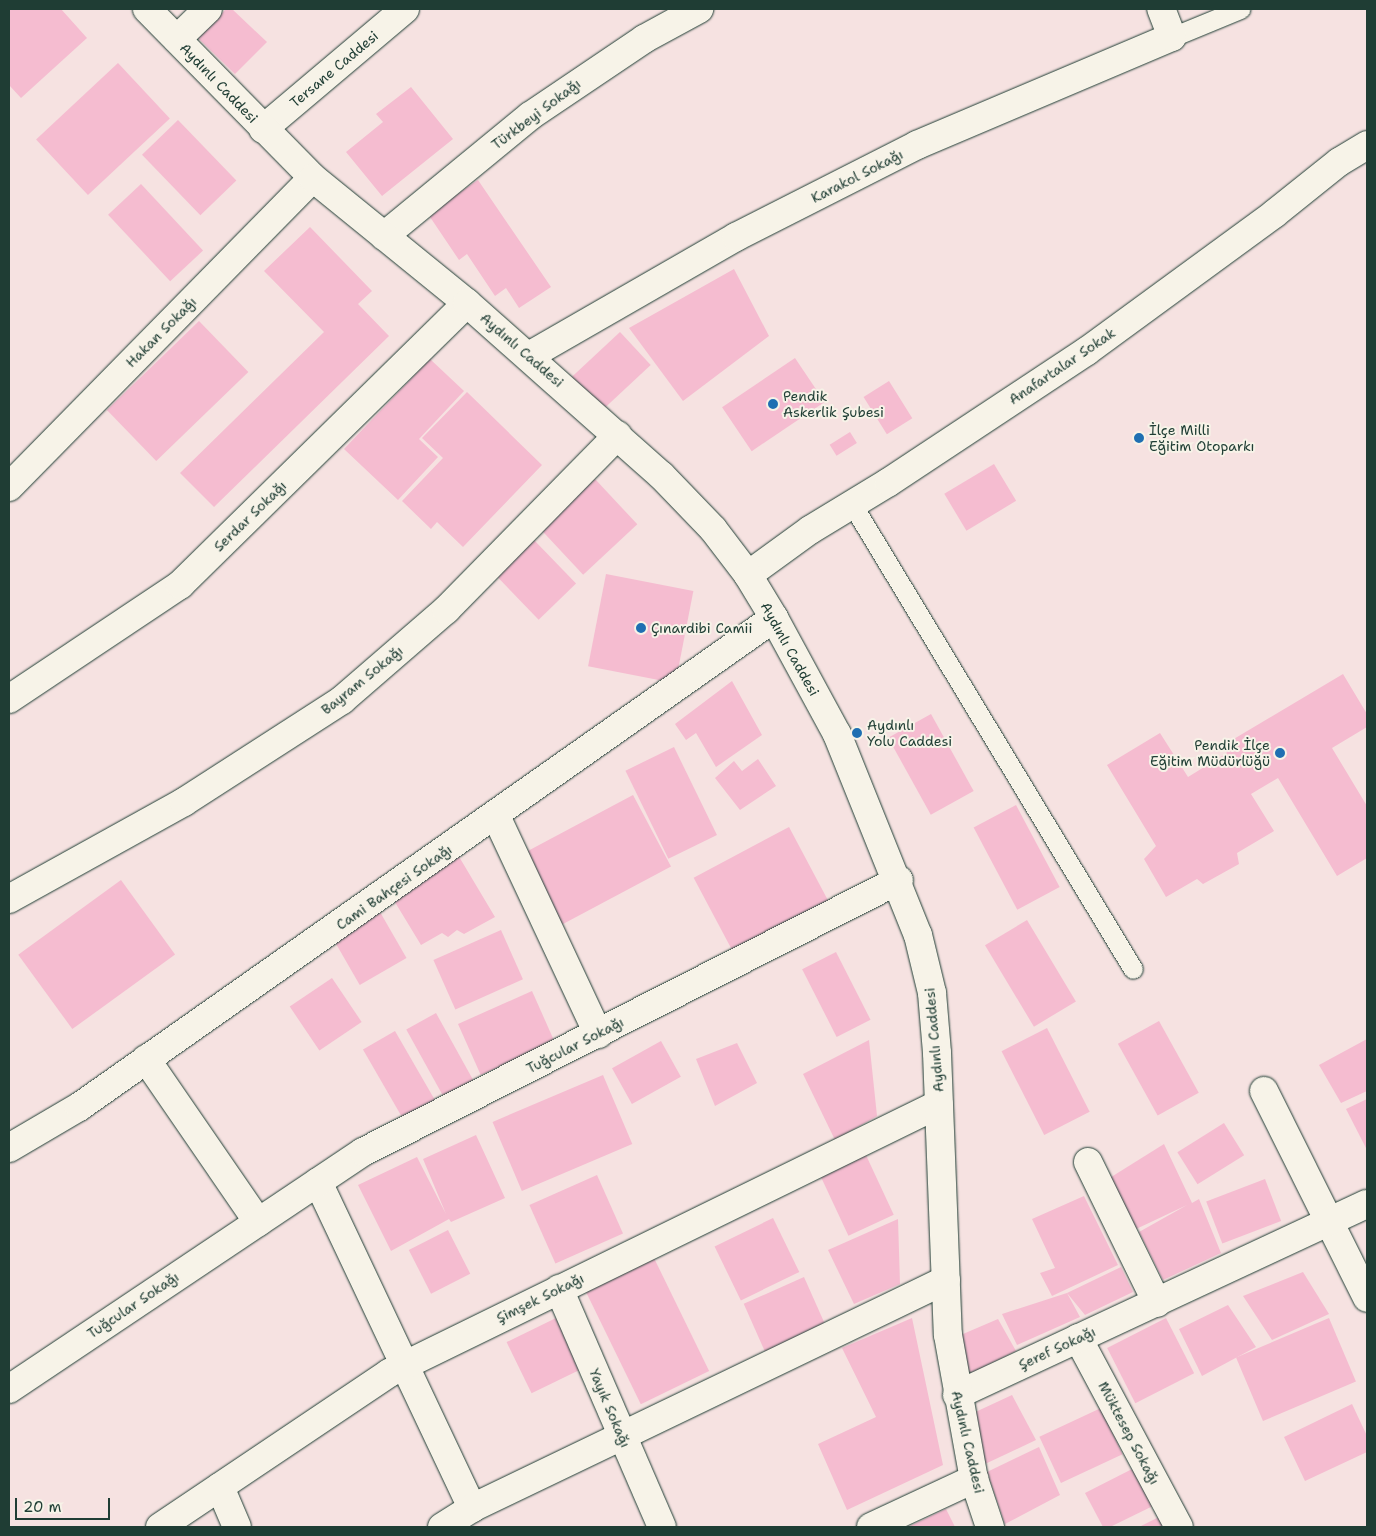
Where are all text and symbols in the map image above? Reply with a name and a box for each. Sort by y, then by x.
street label: Tersane Caddesi [286,27,382,111]
street label: Aydınlı Caddesi [177,39,261,127]
street label: Türkbeyi Sokağı [488,75,584,153]
street label: Karakol Sokağı [808,146,906,206]
street label: Hakan Sokağı [122,293,200,371]
street label: Aydınlı Caddesi [477,309,567,391]
street label: Anafartalar Sokak [1005,324,1119,408]
place label: Pendik Askerlik Şubesi [783,388,884,421]
marker: Pendik Askerlik Şubesi [767,398,779,410]
place label: İlçe Milli Eğitim Otoparkı [1149,422,1255,454]
marker: İlçe Milli Eğitim Otoparkı [1133,432,1145,444]
street label: Serdar Sokağı [210,477,290,555]
street label: Aydınlı Caddesi [757,599,823,699]
place label: Çınardibi Camii [651,620,752,636]
marker: Çınardibi Camii [635,622,647,634]
street label: Bayram Sokağı [318,642,406,718]
place label: Aydınlı Yolu Caddesi [867,717,952,750]
marker: Aydınlı Yolu Caddesi [851,727,863,739]
place label: Pendik İlçe Eğitim Müdürlüğü [1150,737,1270,770]
marker: Pendik İlçe Eğitim Müdürlüğü [1274,747,1286,759]
street label: Cami Bahçesi Sokağı [333,841,455,933]
street label: Aydınlı Caddesi [921,987,947,1093]
street label: Tuğcular Sokağı [523,1013,627,1077]
street label: Tuğcular Sokağı [84,1268,182,1342]
street label: Şimşek Sokağı [493,1270,587,1326]
street label: Şeref Sokağı [1016,1323,1098,1373]
street label: Yayık Sokağı [586,1366,634,1450]
street label: Müktesep Sokağı [1095,1379,1163,1487]
street label: Aydınlı Caddesi [948,1389,988,1495]
scale bar [18,1488,112,1520]
text: 20 m [23,1497,62,1517]

